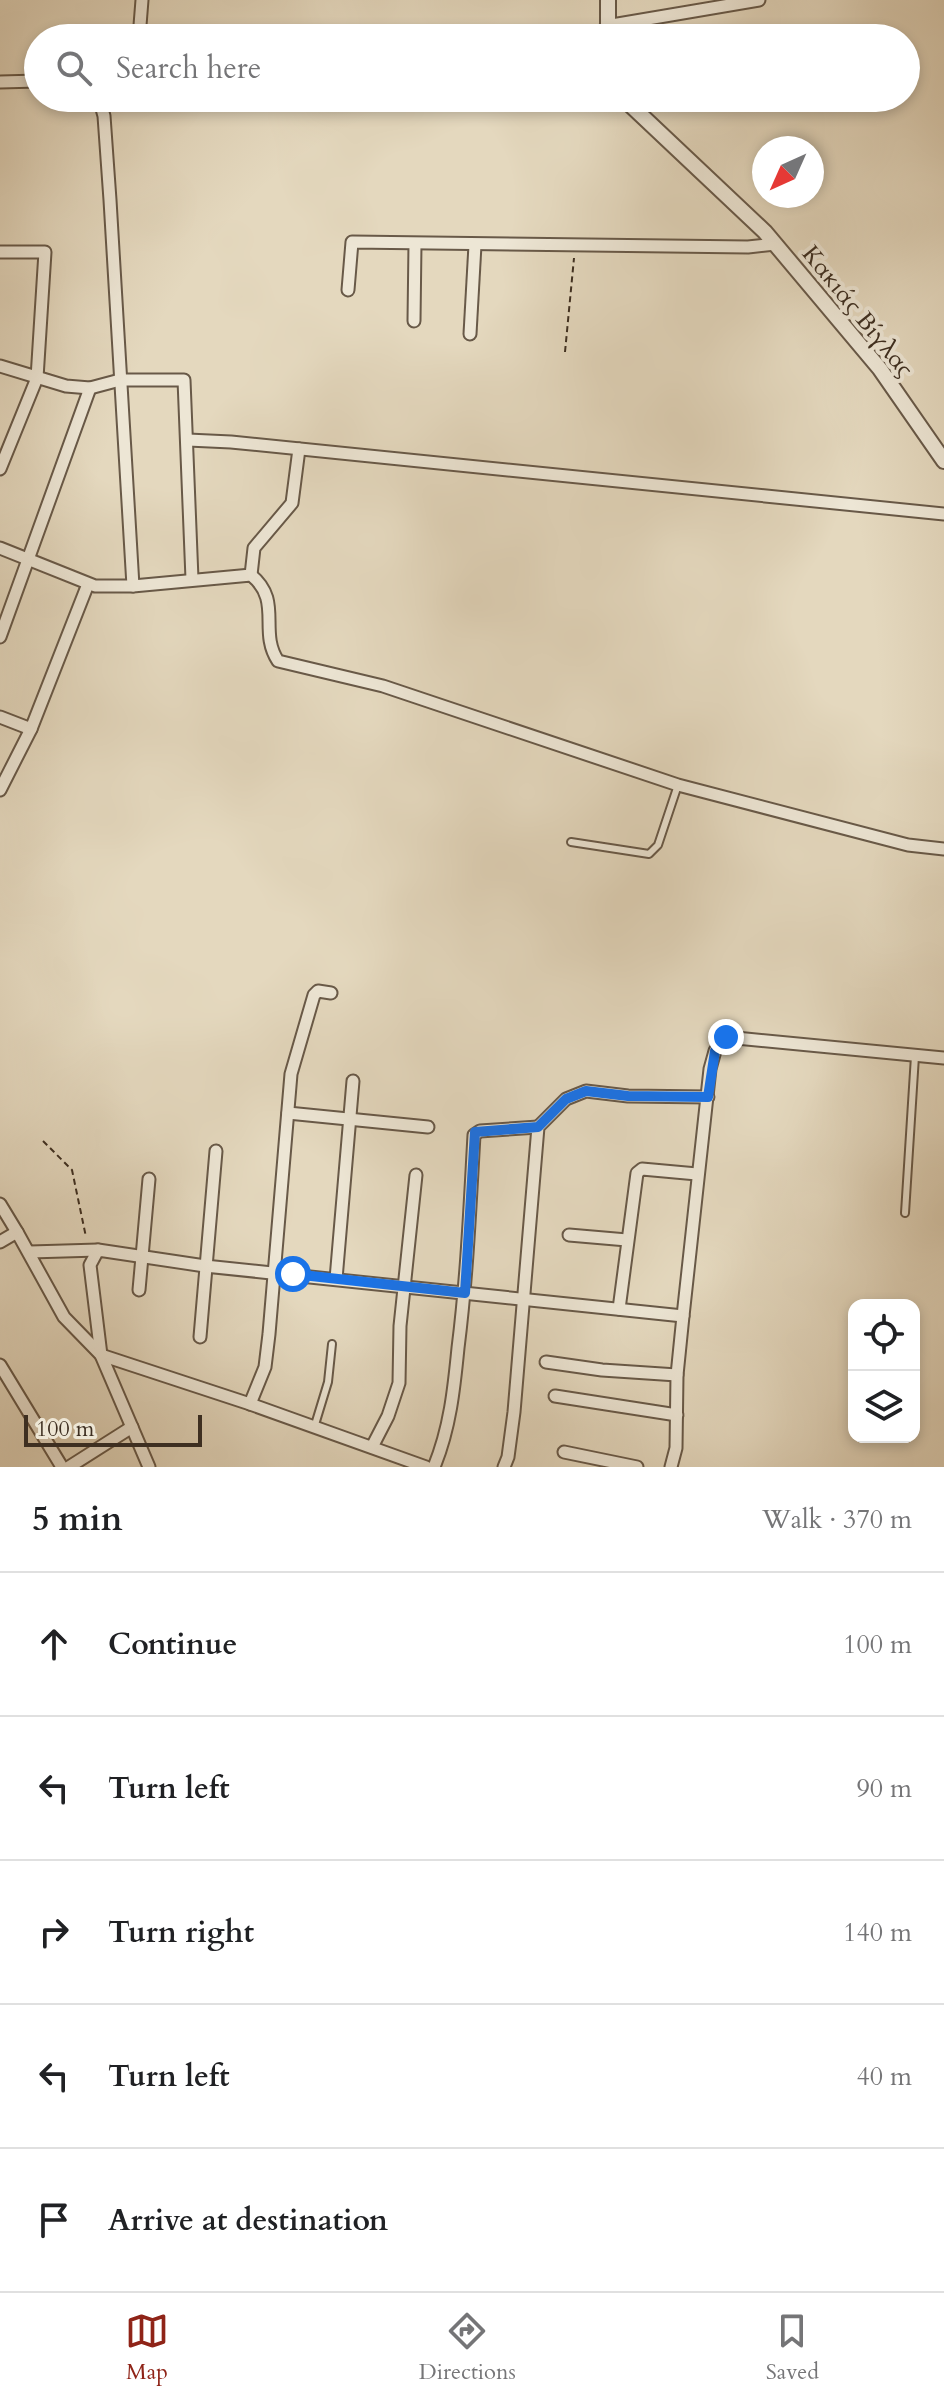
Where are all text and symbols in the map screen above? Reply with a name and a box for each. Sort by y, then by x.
search box [24,24,920,112]
icon: search [52,46,96,90]
text: Search here [116,48,261,89]
north arrow [752,136,824,208]
street label: Κακιάς Βίγλας [794,239,921,384]
route end [708,1019,744,1055]
route start [275,1256,311,1292]
map controls [848,1299,920,1443]
button: locate [848,1299,920,1371]
button: layers [848,1371,920,1443]
scale bar [24,1411,202,1447]
text: 100 m [36,1414,94,1444]
text: 5 min [32,1496,123,1542]
text: Walk · 370 m [762,1502,912,1537]
icon: ahead [32,1622,76,1666]
text: Continue [108,1624,237,1665]
text: 100 m [843,1627,912,1662]
icon: left [32,1766,76,1810]
text: Turn left [108,1768,230,1809]
text: 90 m [856,1771,912,1806]
icon: right [32,1910,76,1954]
text: Turn right [108,1912,254,1953]
text: 140 m [843,1915,912,1950]
icon: left [32,2054,76,2098]
text: Turn left [108,2056,230,2097]
text: 40 m [856,2059,912,2094]
icon: arrive [32,2198,76,2242]
text: Arrive at destination [108,2200,388,2241]
tab: Map [125,2309,169,2387]
tab: Directions [419,2309,516,2387]
tab: Saved [766,2309,819,2387]

